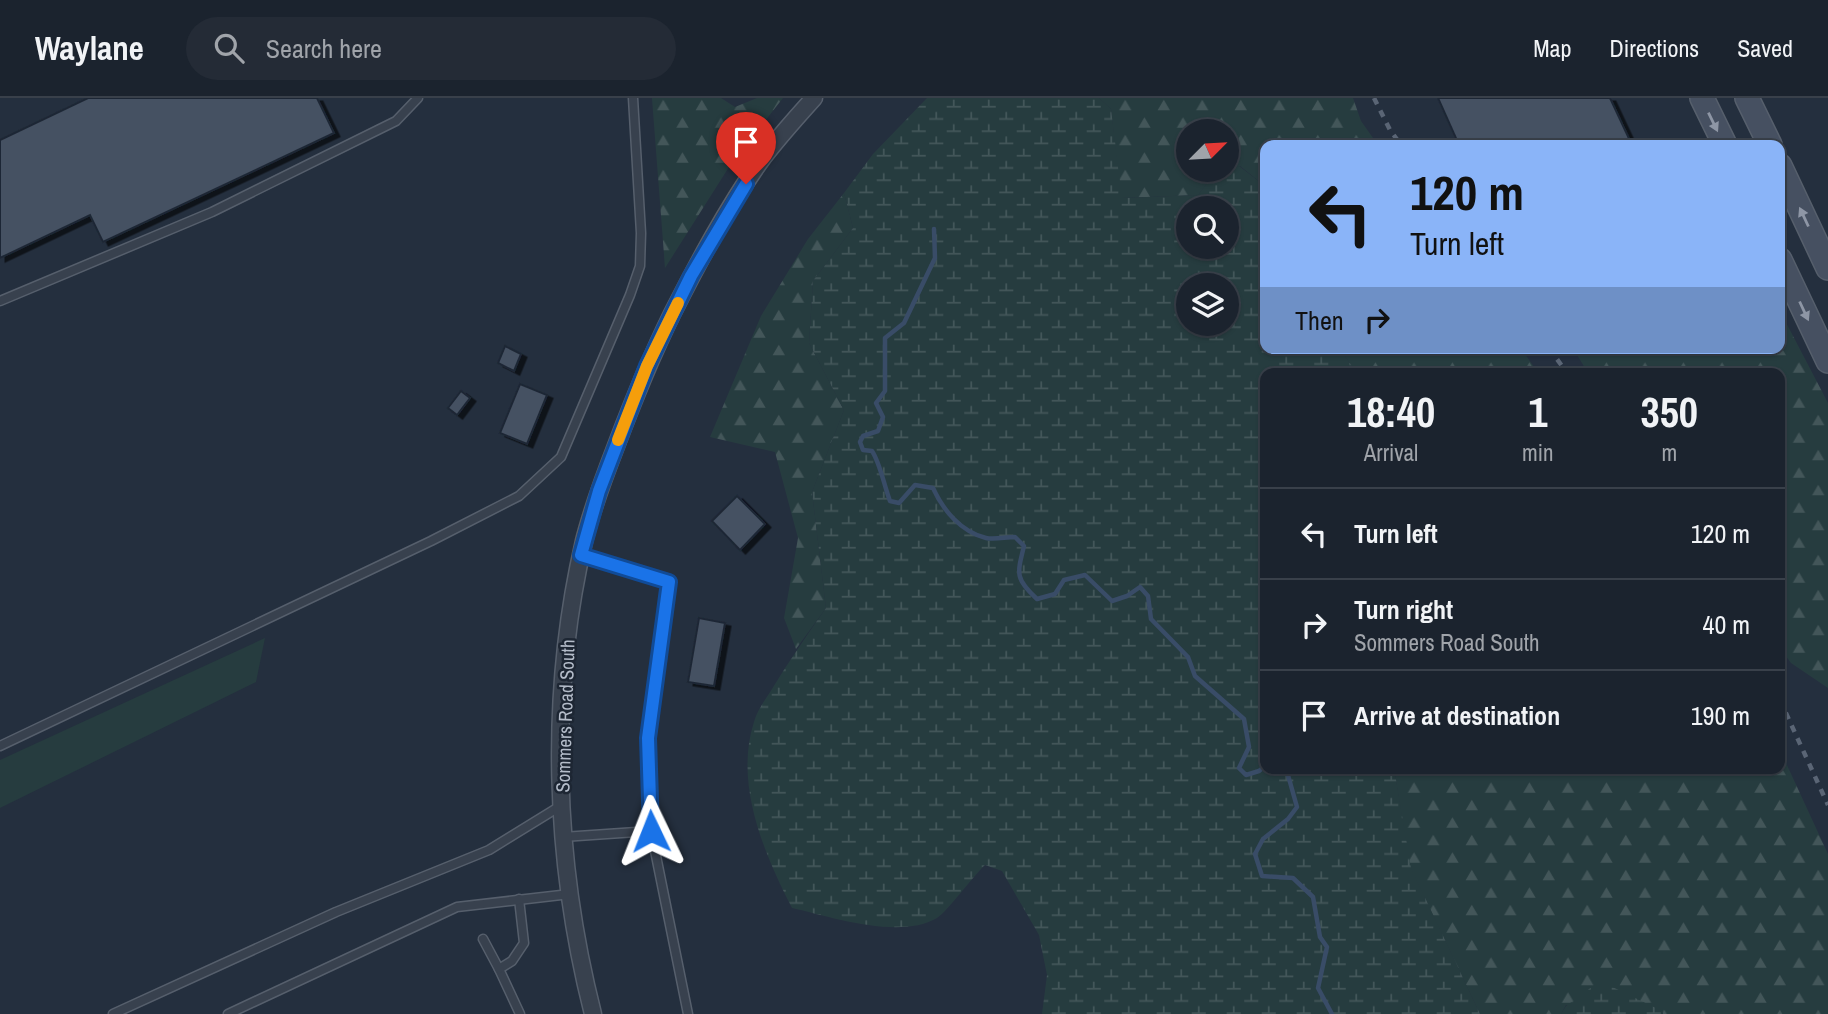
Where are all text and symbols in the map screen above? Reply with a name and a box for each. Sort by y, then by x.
search box [186,17,676,80]
text: Waylane [35,26,144,70]
icon: search [210,29,248,67]
text: Search here [266,31,382,66]
text: Map [1533,32,1571,64]
text: Directions [1609,32,1699,64]
text: Saved [1737,32,1793,64]
pin [716,112,776,184]
one-way arrow [1708,112,1719,132]
north arrow [1176,119,1239,182]
map controls [1176,119,1239,336]
icon: arrive [727,123,765,161]
text: 120 m [1410,159,1524,225]
icon: left [1295,168,1386,259]
button: search [1176,196,1239,259]
one-way arrow [1798,207,1810,227]
text: Turn left [1410,222,1504,265]
button: layers [1176,273,1239,336]
icon: right [1358,301,1396,339]
one-way arrow [1798,301,1810,321]
text: Then [1295,303,1344,338]
text: 18:40 [1347,384,1435,440]
text: 1 [1528,384,1547,440]
text: 350 [1641,384,1698,440]
text: Arrival [1364,437,1418,468]
text: min [1522,437,1554,468]
text: m [1661,437,1677,468]
icon: left [1295,515,1333,553]
text: Turn left [1354,516,1438,551]
text: 120 m [1691,516,1750,551]
text: Turn right [1354,592,1453,627]
icon: right [1295,606,1333,644]
text: 40 m [1703,607,1750,642]
text: Sommers Road South [1354,627,1540,658]
street label: Sommers Road South [549,639,581,793]
icon: arrive [1295,697,1333,735]
text: Arrive at destination [1354,698,1560,733]
text: 190 m [1691,698,1750,733]
position arrow [614,794,688,868]

